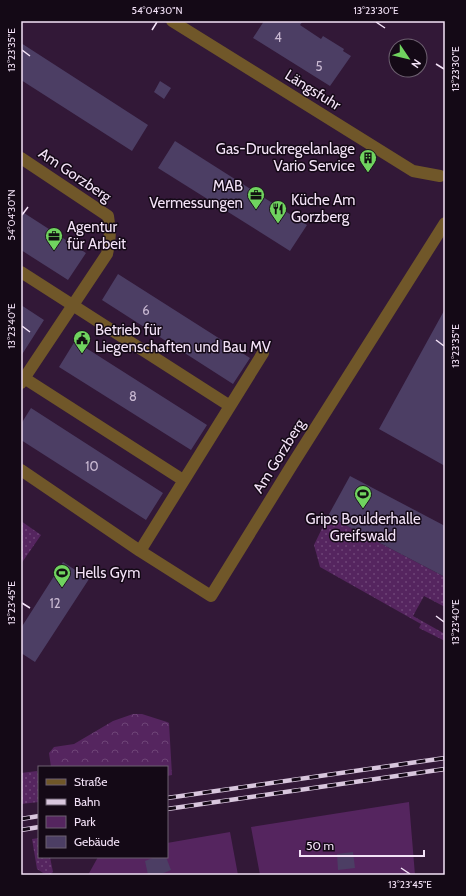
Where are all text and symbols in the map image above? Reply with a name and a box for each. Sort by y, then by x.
text: 54°04'30"N [131,4,183,17]
text: 13°23'30"E [353,4,399,17]
text: 13°23'35"E [5,28,18,72]
house number: 4 [274,29,282,45]
north arrow [388,38,428,78]
text: 13°23'30"E [449,46,462,92]
text: N [408,57,424,71]
house number: 5 [315,58,323,74]
street label: Längsfuhr [282,66,344,114]
place label: Gas-Druckregelanlage Vario Service [216,140,355,175]
street label: Am Gorzberg [35,144,115,206]
building icon: Gas-Druckregelanlage Vario Service [358,148,378,173]
place label: MAB Vermessungen [149,177,243,212]
office icon: MAB Vermessungen [246,185,266,210]
text: 54°04'30"N [5,189,18,241]
place label: Küche Am Gorzberg [291,191,355,226]
restaurant icon: Küche Am Gorzberg [268,199,288,224]
place label: Agentur für Arbeit [67,218,126,253]
office icon: Agentur für Arbeit [44,226,64,251]
house number: 6 [142,302,150,318]
text: 13°23'40"E [5,303,18,349]
place label: Betrieb für Liegenschaften und Bau MV [95,321,272,356]
text: 13°23'35"E [449,324,462,368]
public building icon: Betrieb für Liegenschaften und Bau MV [72,329,92,354]
house number: 8 [129,388,137,404]
street label: Am Gorzberg [249,415,309,496]
house number: 10 [85,458,99,474]
sports icon: Grips Boulderhalle Greifswald [353,484,373,509]
place label: Grips Boulderhalle Greifswald [305,510,421,545]
sports icon: Hells Gym [52,563,72,588]
place label: Hells Gym [75,564,140,582]
text: 13°23'45"E [5,581,18,625]
house number: 12 [49,595,61,611]
text: 13°23'40"E [449,599,462,645]
legend [38,766,168,858]
text: Straße [74,774,107,789]
text: Bahn [74,794,100,809]
text: Park [74,814,96,829]
scale bar [300,832,424,858]
text: Gebäude [74,834,120,849]
text: 50 m [306,838,334,853]
text: 13°23'45"E [388,878,432,891]

